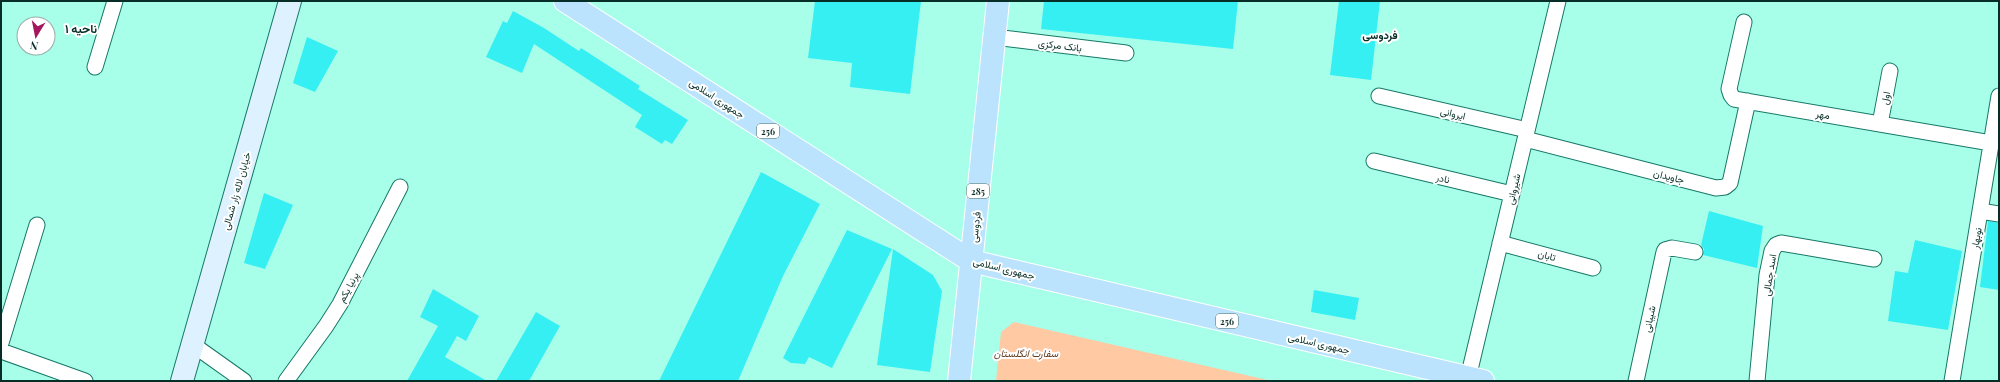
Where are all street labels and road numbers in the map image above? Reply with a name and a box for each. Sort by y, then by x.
street label: بانک مرکزی [1037,35,1083,55]
street label: جمهوری اسلامی [687,75,748,121]
street label: اول [1877,90,1893,106]
street label: ایروانی [1439,103,1467,123]
street label: مهر [1814,106,1831,122]
road number: 256 [757,124,779,138]
street label: خیابان لاله زار شمالی [218,150,254,232]
street label: جاویدان [1652,165,1686,187]
street label: نادر [1434,169,1451,186]
street label: شیروانی [1503,172,1523,206]
road number: 285 [967,184,989,198]
street label: فردوسی [966,210,984,243]
street label: نوبهار [1967,226,1985,251]
street label: تابان [1536,246,1558,264]
street label: اسد جمالی [1759,253,1779,297]
street label: جمهوری اسلامی [972,254,1037,282]
street label: پرنیا یکم [334,269,363,305]
street label: شیبانی [1639,304,1659,334]
road number: 256 [1216,314,1238,328]
street label: جمهوری اسلامی [1287,329,1352,357]

